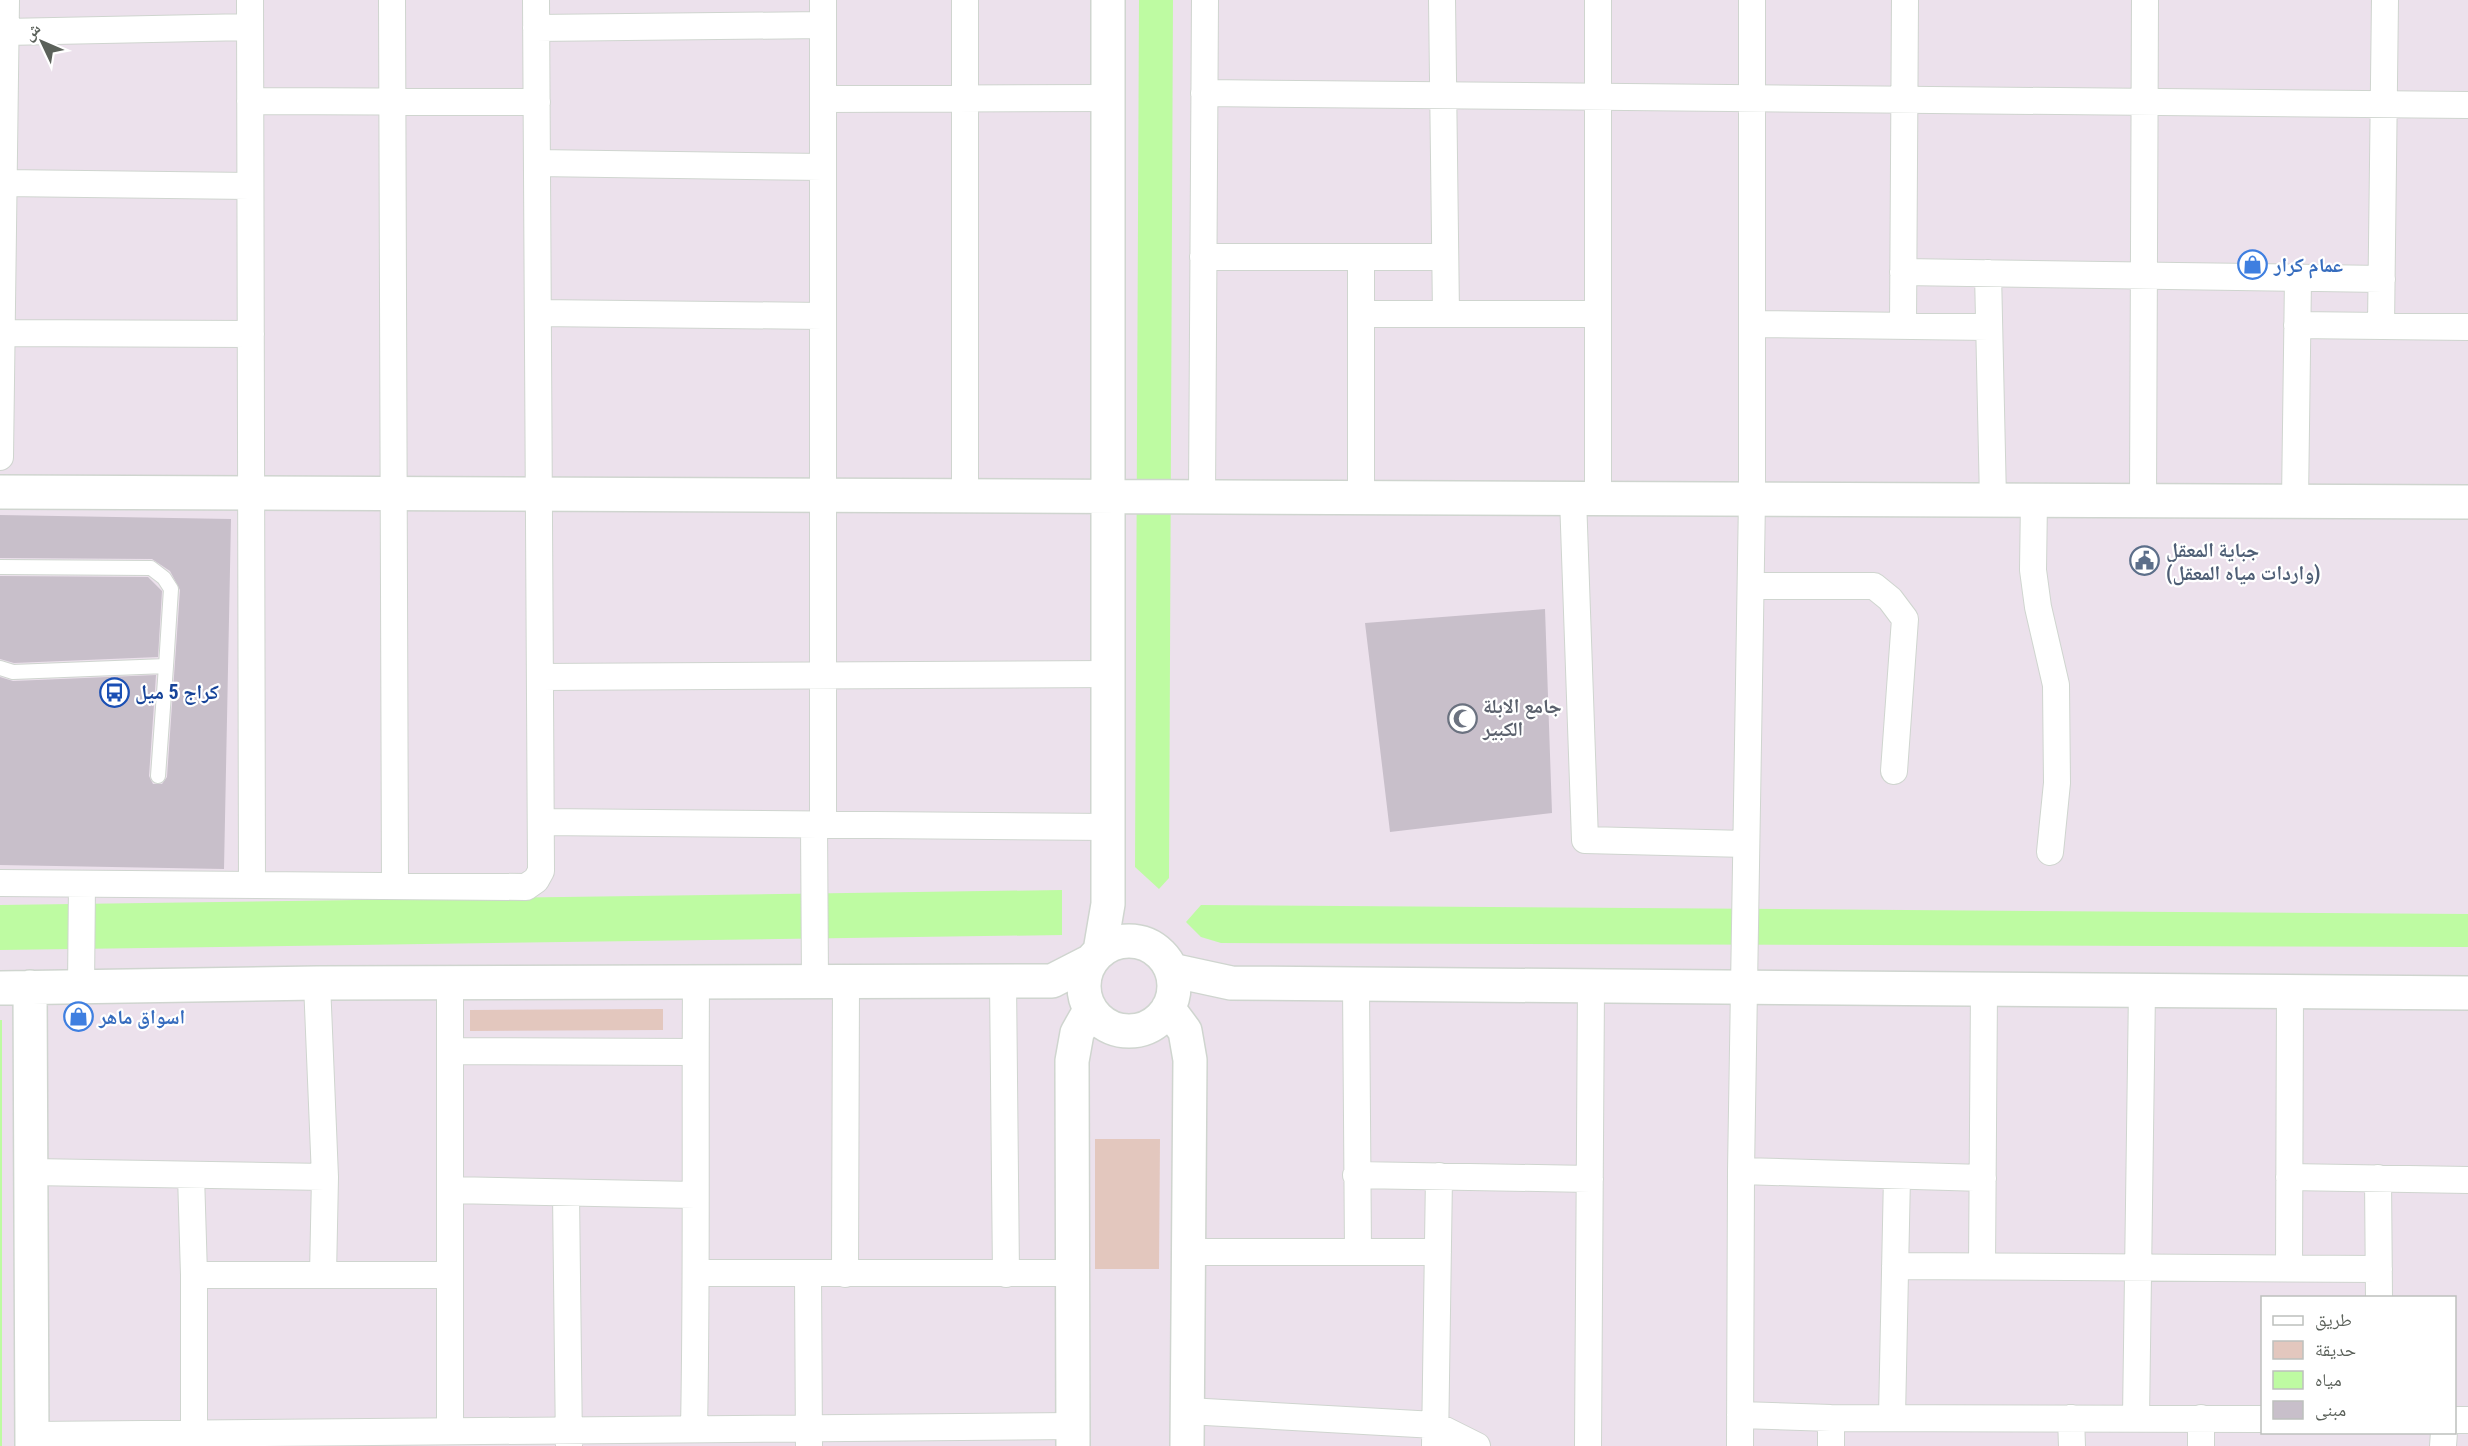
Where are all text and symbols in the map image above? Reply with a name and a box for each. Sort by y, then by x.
north arrow [12,12,72,72]
text: ش [19,19,44,45]
shop icon: عمام كرار [2237,249,2269,281]
place label: عمام كرار [2273,253,2343,279]
place label: جباية المعقل (واردات مياه المعقل) [2166,538,2321,586]
public building icon: جباية المعقل (واردات مياه المعقل) [2129,545,2161,577]
bus stop icon: كراج 5 ميل [98,676,130,708]
place label: كراج 5 ميل [135,680,219,705]
place label: جامع الابلة الكبير [1482,694,1562,741]
mosque icon: جامع الابلة الكبير [1446,702,1478,734]
shop icon: اسواق ماهر [62,1001,94,1033]
place label: اسواق ماهر [98,1005,185,1029]
legend [2261,1296,2456,1434]
text: طريق [2315,1309,2352,1331]
text: حديقة [2315,1339,2356,1360]
text: مياه [2315,1369,2342,1390]
text: مبنى [2315,1399,2346,1421]

